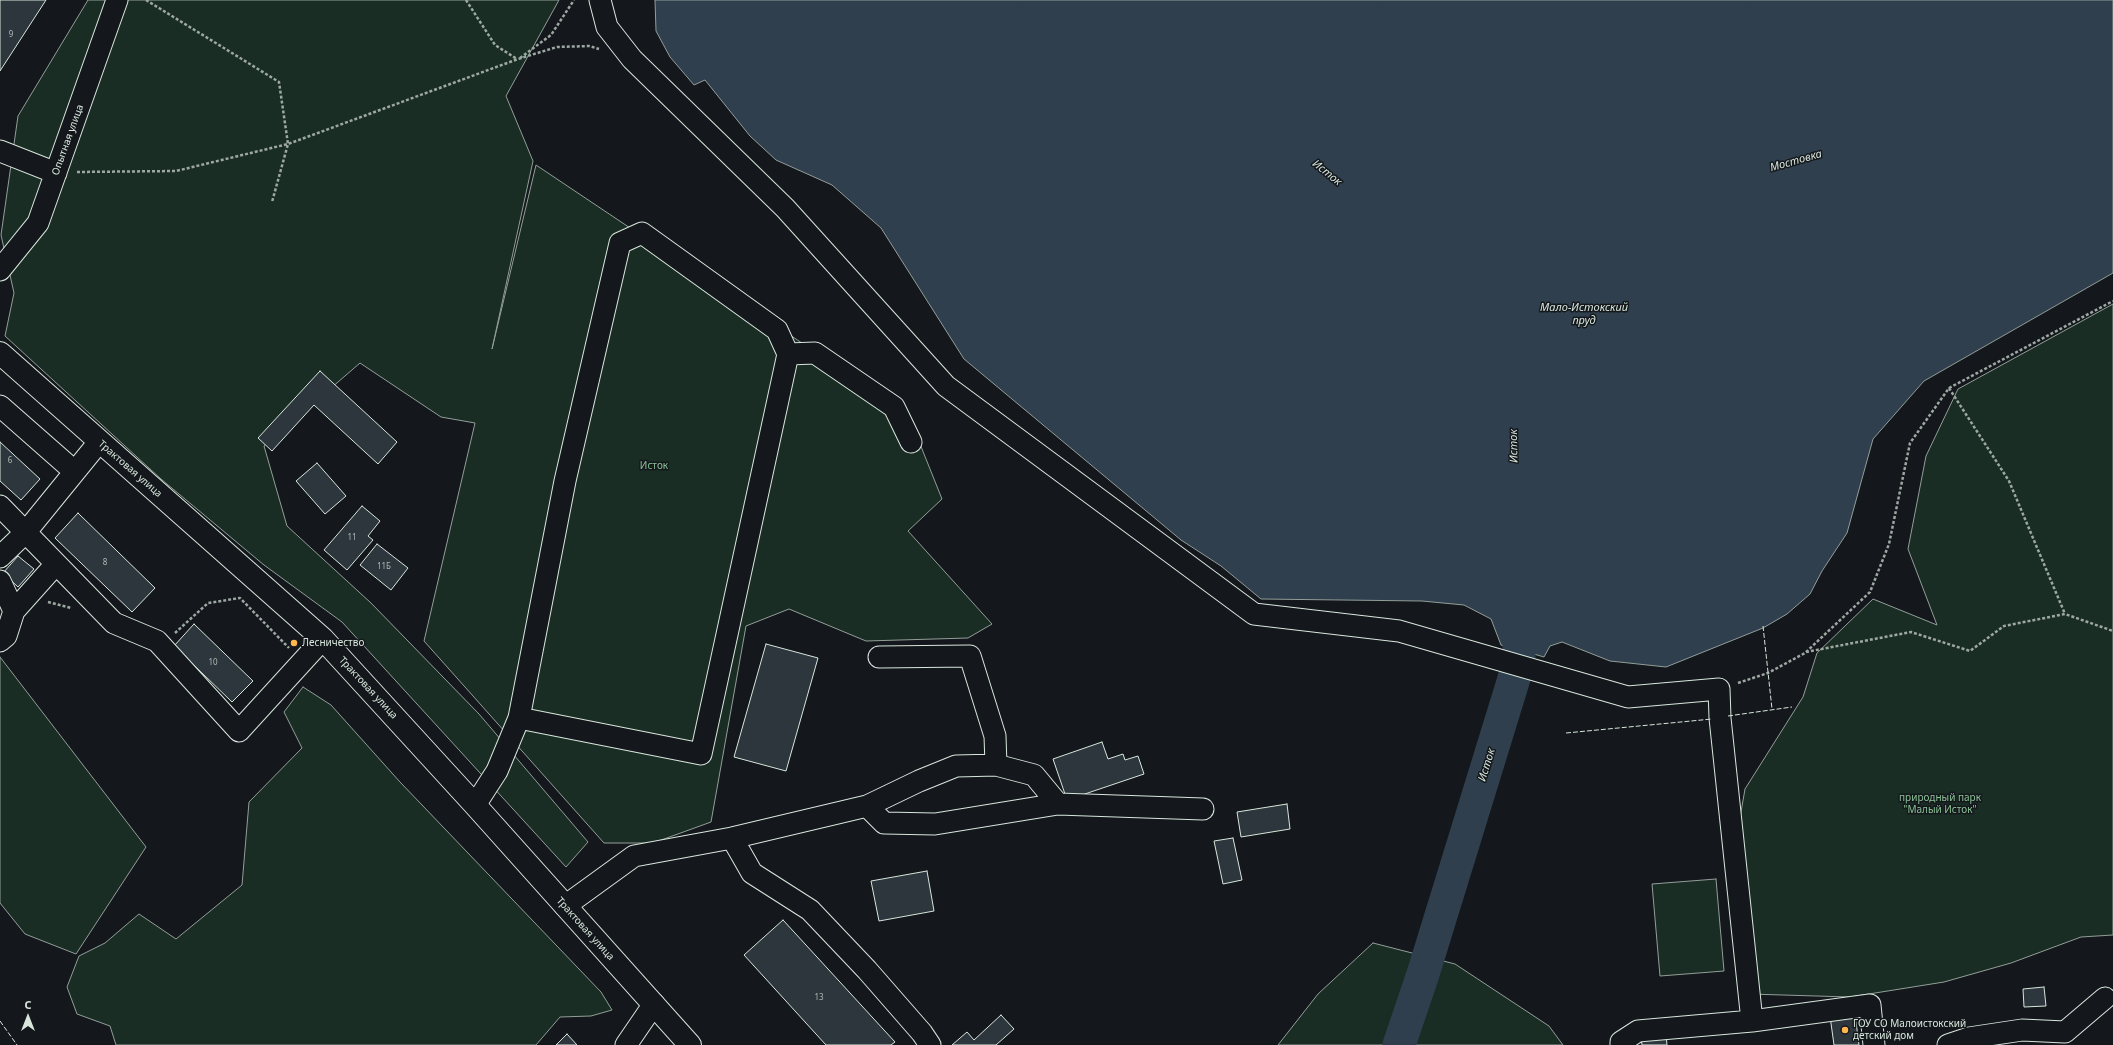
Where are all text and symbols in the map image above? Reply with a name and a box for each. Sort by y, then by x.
house number: 9 [9,30,13,40]
street label: Опытная улица [50,103,86,177]
water label: Мостовка [1769,147,1823,175]
water label: Исток [1310,157,1344,189]
water label: Мало-Истокский пруд [1540,301,1628,327]
water label: Исток [1507,429,1521,463]
street label: Трактовая улица [96,438,164,500]
house number: 6 [8,456,12,466]
park label: Исток [640,460,668,472]
house number: 11 [347,533,357,543]
house number: 8 [103,558,107,568]
house number: 11Б [377,562,391,572]
place label: Лесничество [302,637,364,649]
marker: Лесничество [289,638,299,648]
street label: Трактовая улица [336,654,400,722]
house number: 10 [208,658,218,668]
water label: Исток [1476,747,1498,783]
park label: природный парк "Малый Исток" [1899,792,1981,816]
street label: Трактовая улица [554,895,616,963]
house number: 13 [814,993,824,1003]
north arrow [8,997,48,1037]
text: С [24,997,32,1012]
place label: ГОУ СО Малоистокский детский дом [1853,1018,1966,1042]
marker: ГОУ СО Малоистокский детский дом [1840,1025,1850,1035]

